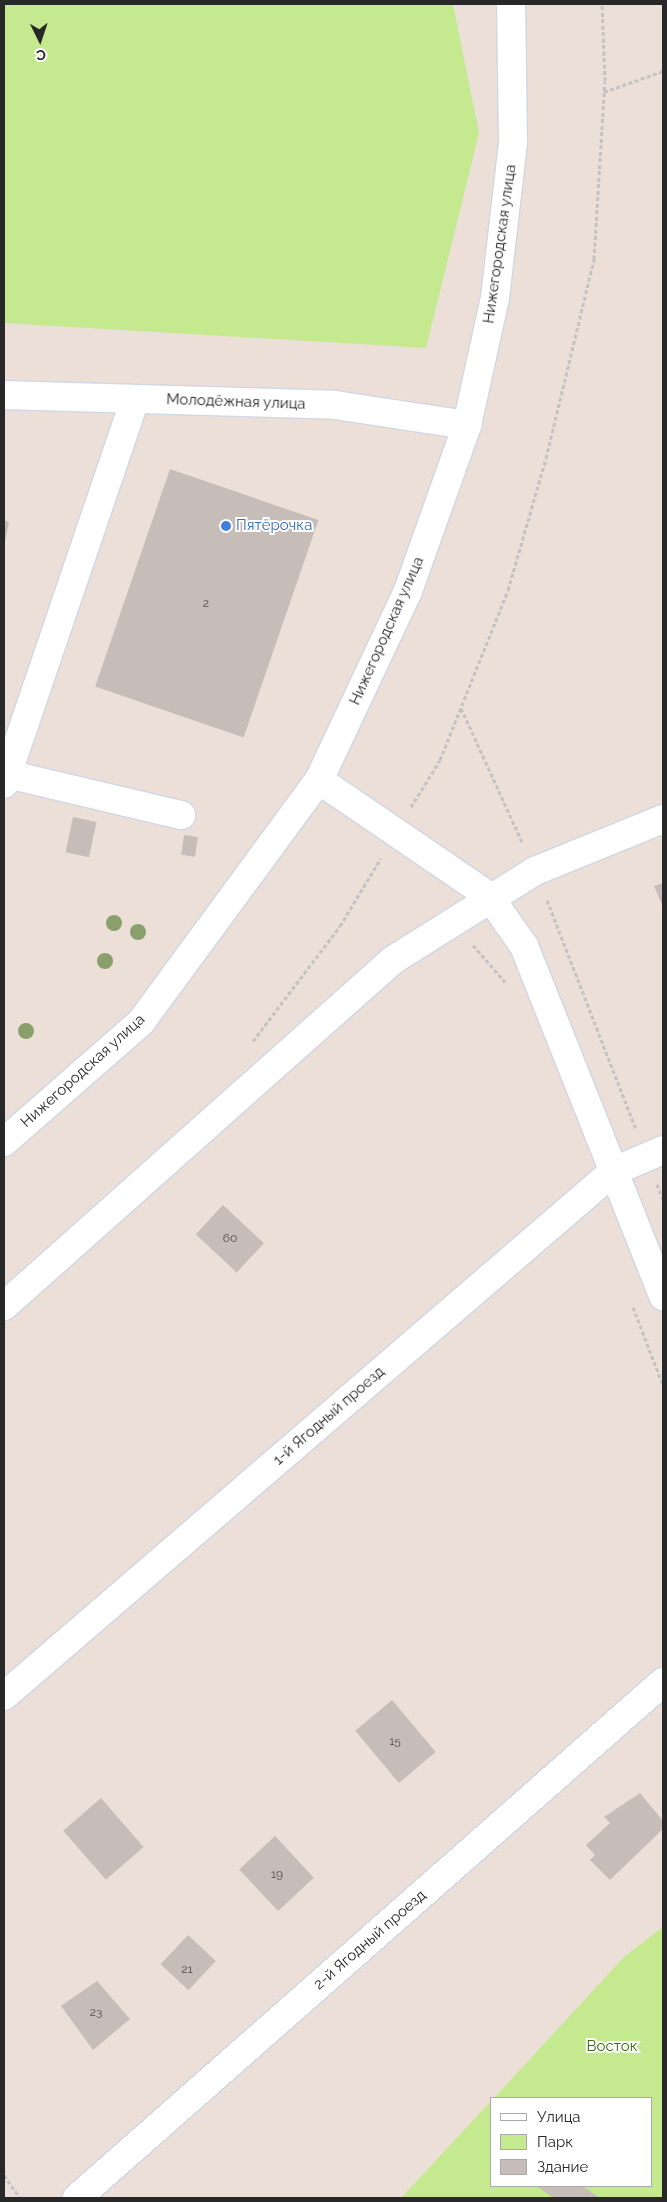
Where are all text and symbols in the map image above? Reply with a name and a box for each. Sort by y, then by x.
north arrow [15,15,65,65]
text: С [36,47,46,63]
street label: Нижегородская улица [480,163,520,325]
street label: Молодёжная улица [166,391,306,413]
place label: Пятёрочка [236,517,312,535]
marker: Пятёрочка [220,520,232,532]
street label: Нижегородская улица [346,554,428,708]
house number: 2 [203,597,209,611]
street label: Нижегородская улица [17,1011,149,1131]
house number: 60 [223,1232,237,1246]
street label: 1-й Ягодный проезд [270,1363,388,1469]
house number: 15 [389,1735,401,1749]
house number: 19 [271,1868,283,1882]
street label: 2-й Ягодный проезд [310,1886,430,1994]
house number: 21 [181,1963,193,1977]
house number: 23 [90,2006,102,2020]
park label: Восток [586,2038,638,2056]
legend [490,2097,652,2187]
text: Улица [537,2108,581,2126]
text: Парк [537,2133,573,2151]
text: Здание [537,2158,588,2176]

